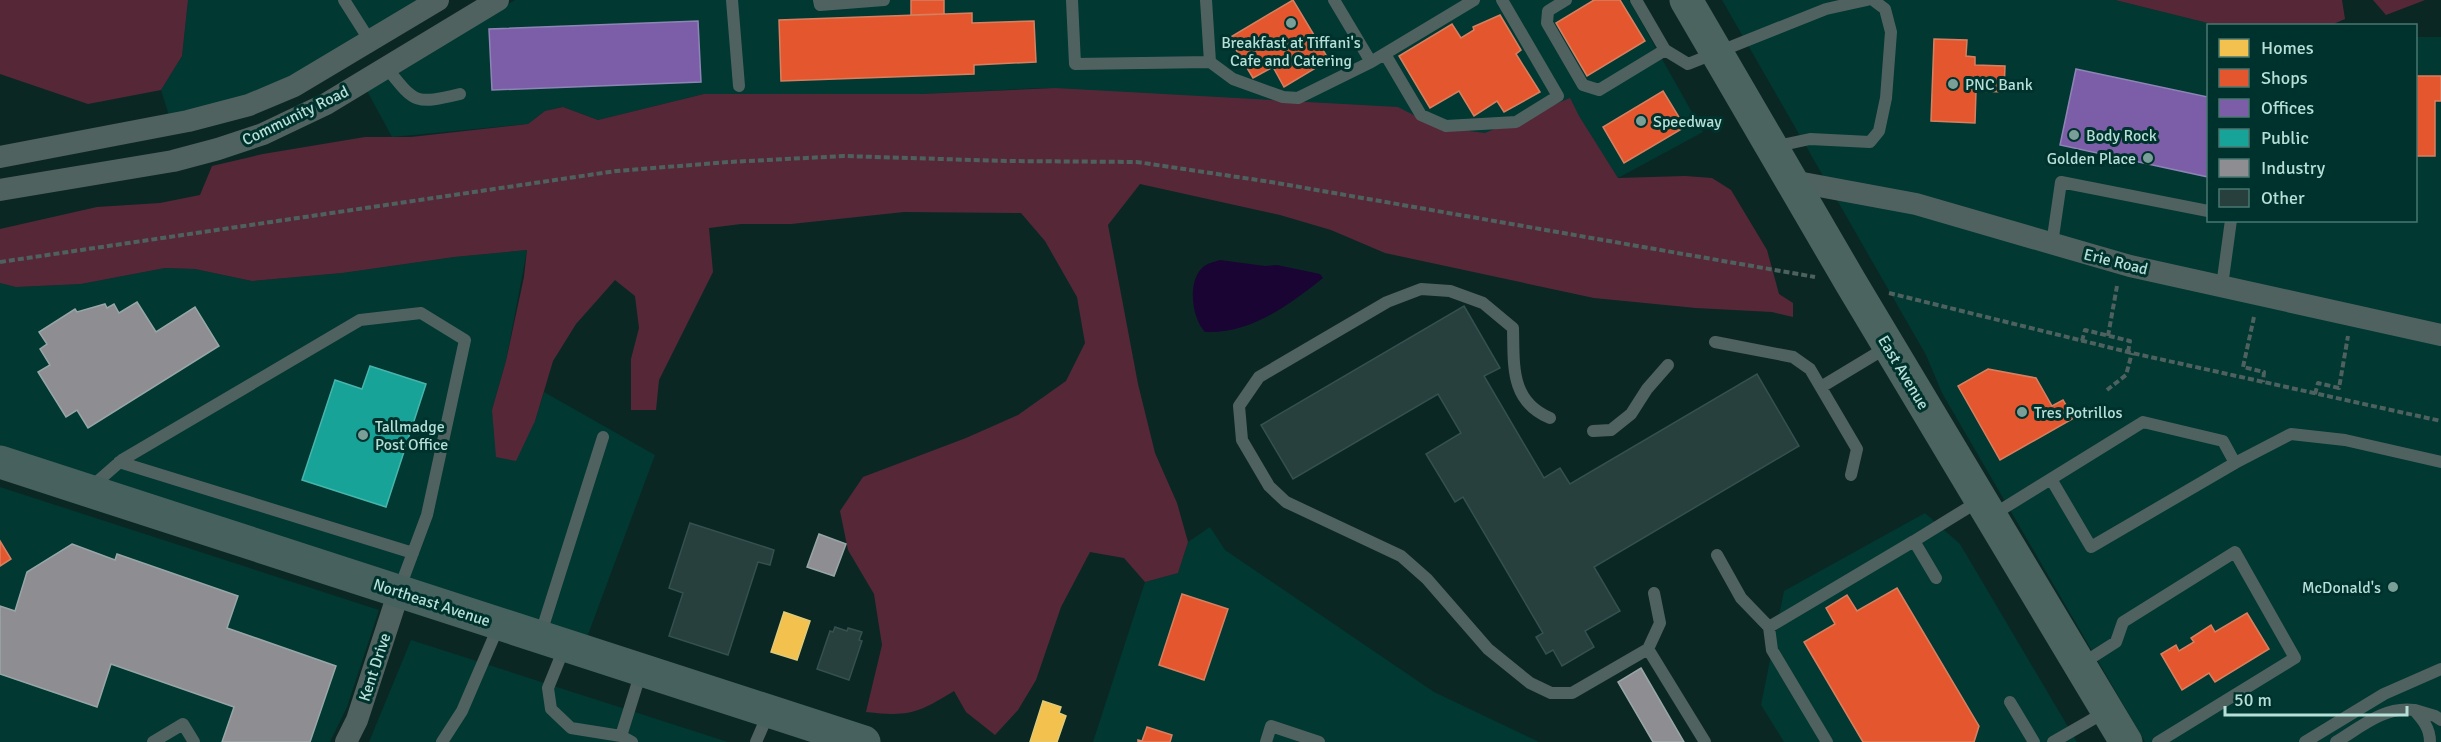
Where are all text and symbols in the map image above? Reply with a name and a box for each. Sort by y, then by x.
marker: Breakfast at Tiffani's Cafe and Catering [1284,16,1298,30]
legend [2207,24,2417,222]
place label: Breakfast at Tiffani's Cafe and Catering [1221,33,1361,71]
text: Homes [2261,37,2314,59]
text: Shops [2261,67,2308,89]
place label: PNC Bank [1965,75,2033,95]
marker: PNC Bank [1946,77,1960,91]
street label: Community Road [239,81,352,150]
text: Offices [2261,97,2314,119]
place label: Speedway [1653,112,1722,132]
marker: Speedway [1634,114,1648,128]
place label: Body Rock [2086,126,2157,146]
text: Public [2261,127,2309,149]
marker: Body Rock [2067,128,2081,142]
place label: Golden Place [2047,149,2136,169]
marker: Golden Place [2141,151,2155,165]
text: Industry [2261,157,2326,179]
text: Other [2261,187,2305,209]
street label: Erie Road [2082,244,2150,280]
street label: East Avenue [1873,332,1933,413]
place label: Tres Potrillos [2034,403,2123,423]
marker: Tres Potrillos [2015,405,2029,419]
place label: Tallmadge Post Office [375,417,448,455]
marker: Tallmadge Post Office [356,428,370,442]
street label: Northeast Avenue [371,575,493,631]
place label: McDonald's [2302,578,2381,598]
marker: McDonald's [2386,580,2400,594]
street label: Kent Drive [354,630,395,704]
scale bar [2225,679,2406,717]
text: 50 m [2234,689,2272,711]

